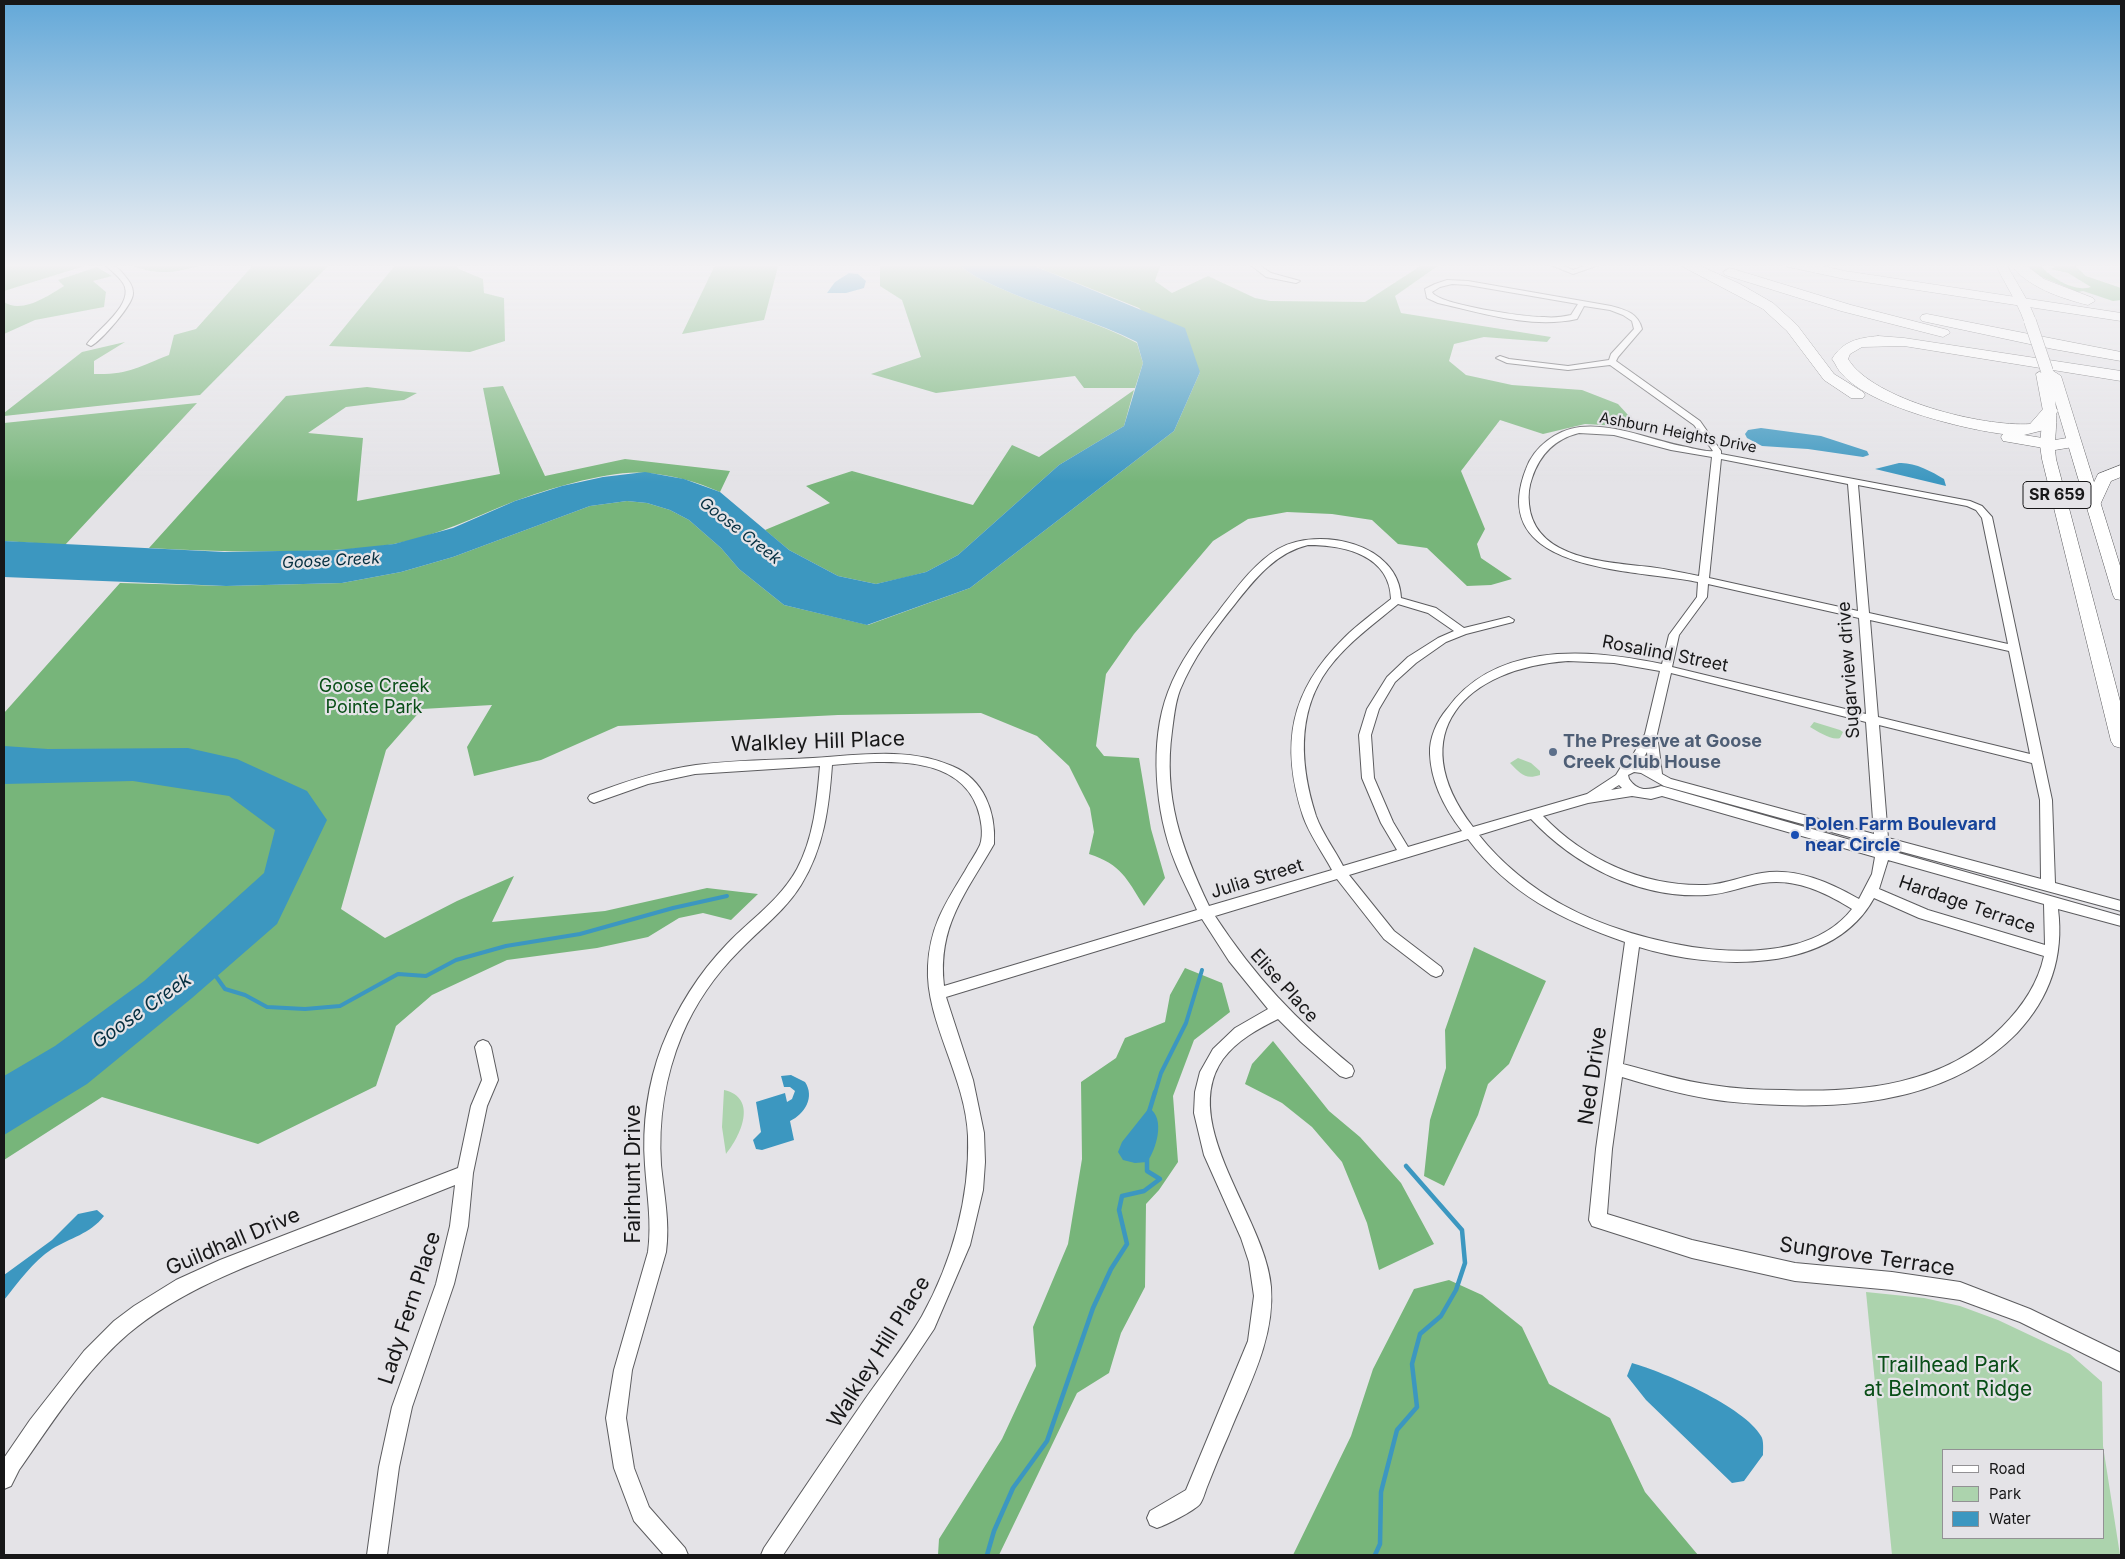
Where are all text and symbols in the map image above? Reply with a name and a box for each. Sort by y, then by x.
street label: Ashburn Heights Drive [1598,409,1758,457]
road number: SR 659 [2023,482,2091,508]
water label: Goose Creek [696,493,784,569]
water label: Goose Creek [282,549,380,573]
street label: Sugarview drive [1833,601,1865,739]
street label: Rosalind Street [1600,631,1730,677]
park label: Goose Creek Pointe Park [319,676,429,719]
street label: Walkley Hill Place [731,726,905,758]
place label: The Preserve at Goose Creek Club House [1563,731,1762,774]
marker: The Preserve at Goose Creek Club House [1547,746,1559,758]
place label: Polen Farm Boulevard near Circle [1805,814,1996,856]
marker: Polen Farm Boulevard near Circle [1789,829,1801,841]
street label: Julia Street [1208,855,1306,903]
street label: Hardage Terrace [1896,871,2038,939]
street label: Elise Place [1245,945,1323,1027]
water label: Goose Creek [88,968,196,1054]
street label: Ned Drive [1574,1025,1612,1127]
street label: Fairhunt Drive [621,1104,647,1244]
street label: Guildhall Drive [162,1202,304,1282]
street label: Lady Fern Place [373,1228,447,1388]
street label: Sungrove Terrace [1778,1232,1956,1282]
street label: Walkley Hill Place [822,1272,936,1432]
park label: Trailhead Park at Belmont Ridge [1864,1353,2032,1403]
legend [1942,1449,2105,1539]
text: Road [1989,1459,2025,1478]
text: Park [1989,1484,2021,1503]
text: Water [1989,1509,2031,1528]

